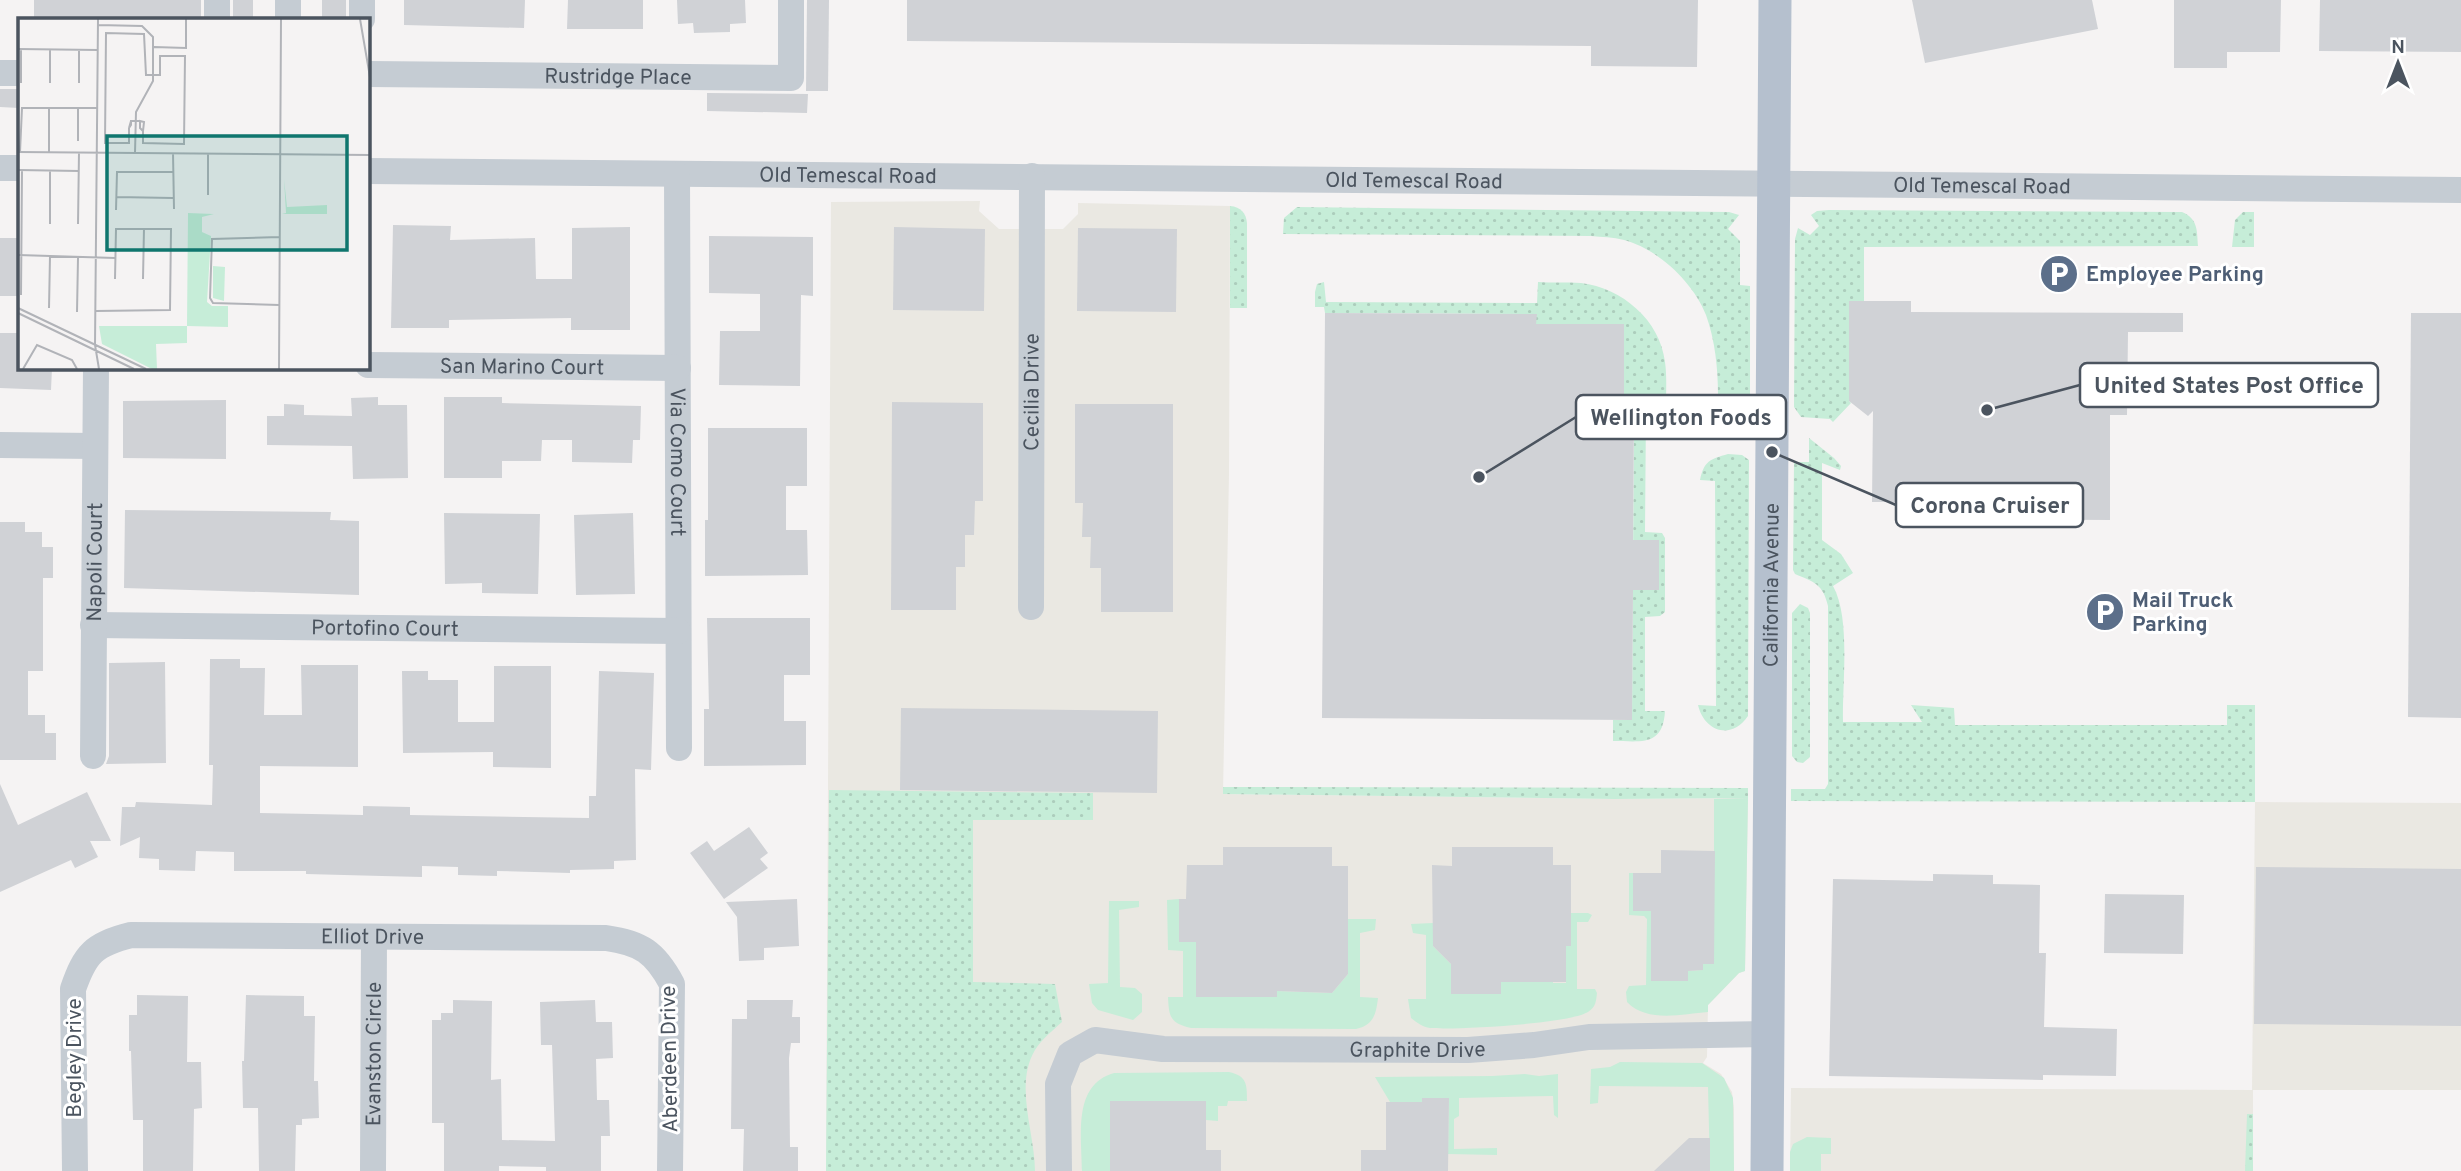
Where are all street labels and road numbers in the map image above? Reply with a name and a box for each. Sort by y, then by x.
street label: Rustridge Place [544,64,692,92]
street label: Old Temescal Road [759,163,937,191]
street label: Old Temescal Road [1325,168,1503,196]
street label: Old Temescal Road [1893,173,2071,201]
street label: Cecilia Drive [1019,333,1047,451]
street label: San Marino Court [440,354,604,382]
street label: Via Como Court [663,387,690,537]
street label: Napoli Court [82,502,110,622]
street label: California Avenue [1758,503,1787,667]
street label: Portofino Court [311,615,459,644]
street label: Elliot Drive [321,924,424,952]
street label: Evanston Circle [361,982,389,1126]
street label: Aberdeen Drive [656,985,685,1133]
street label: Begley Drive [62,998,89,1118]
street label: Graphite Drive [1349,1037,1487,1065]

